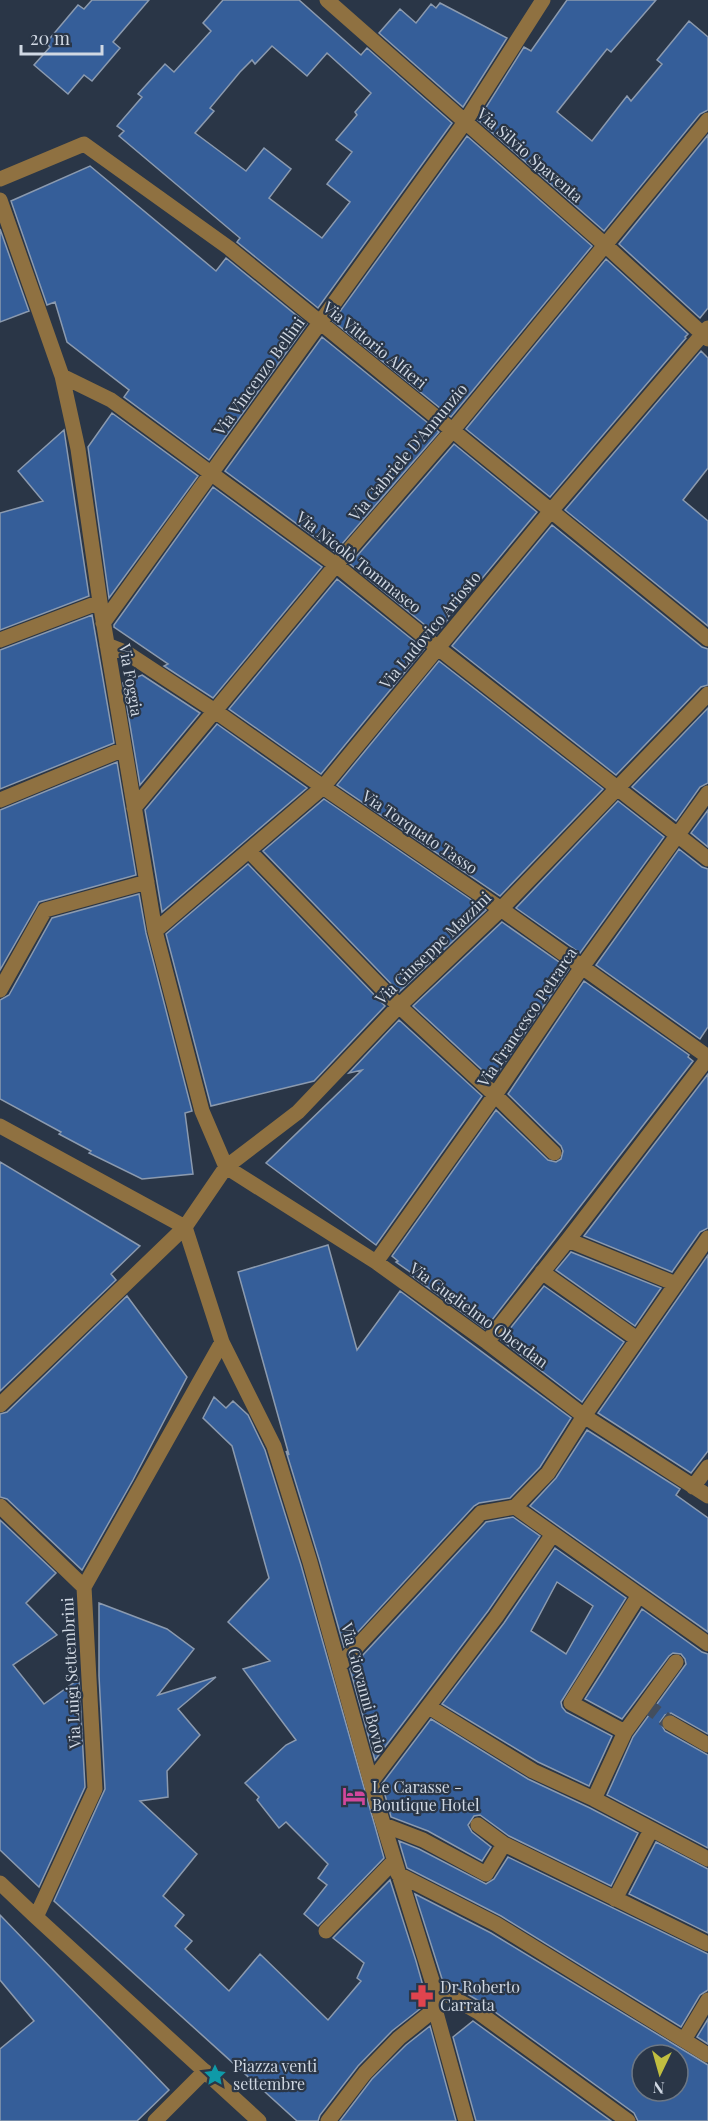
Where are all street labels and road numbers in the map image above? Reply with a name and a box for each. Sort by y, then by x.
street label: Via Silvio Spaventa [472,102,588,207]
street label: Via Vittorio Alfieri [318,296,432,393]
street label: Via Vincenzo Bellini [208,312,309,440]
street label: Via Gabriele D'Annunzio [343,378,472,526]
street label: Via Nicolò Tommaseo [292,505,426,617]
street label: Via Ludovico Ariosto [374,566,485,694]
street label: Via Foggia [115,641,148,718]
street label: Via Torquato Tasso [357,784,483,878]
street label: Via Giuseppe Mazzini [370,887,495,1009]
street label: Via Francesco Petrarca [471,943,581,1091]
street label: Via Guglielmo Oberdan [405,1257,553,1372]
street label: Via Luigi Settembrini [56,1597,85,1750]
street label: Via Giovanni Bovio [337,1619,392,1756]

